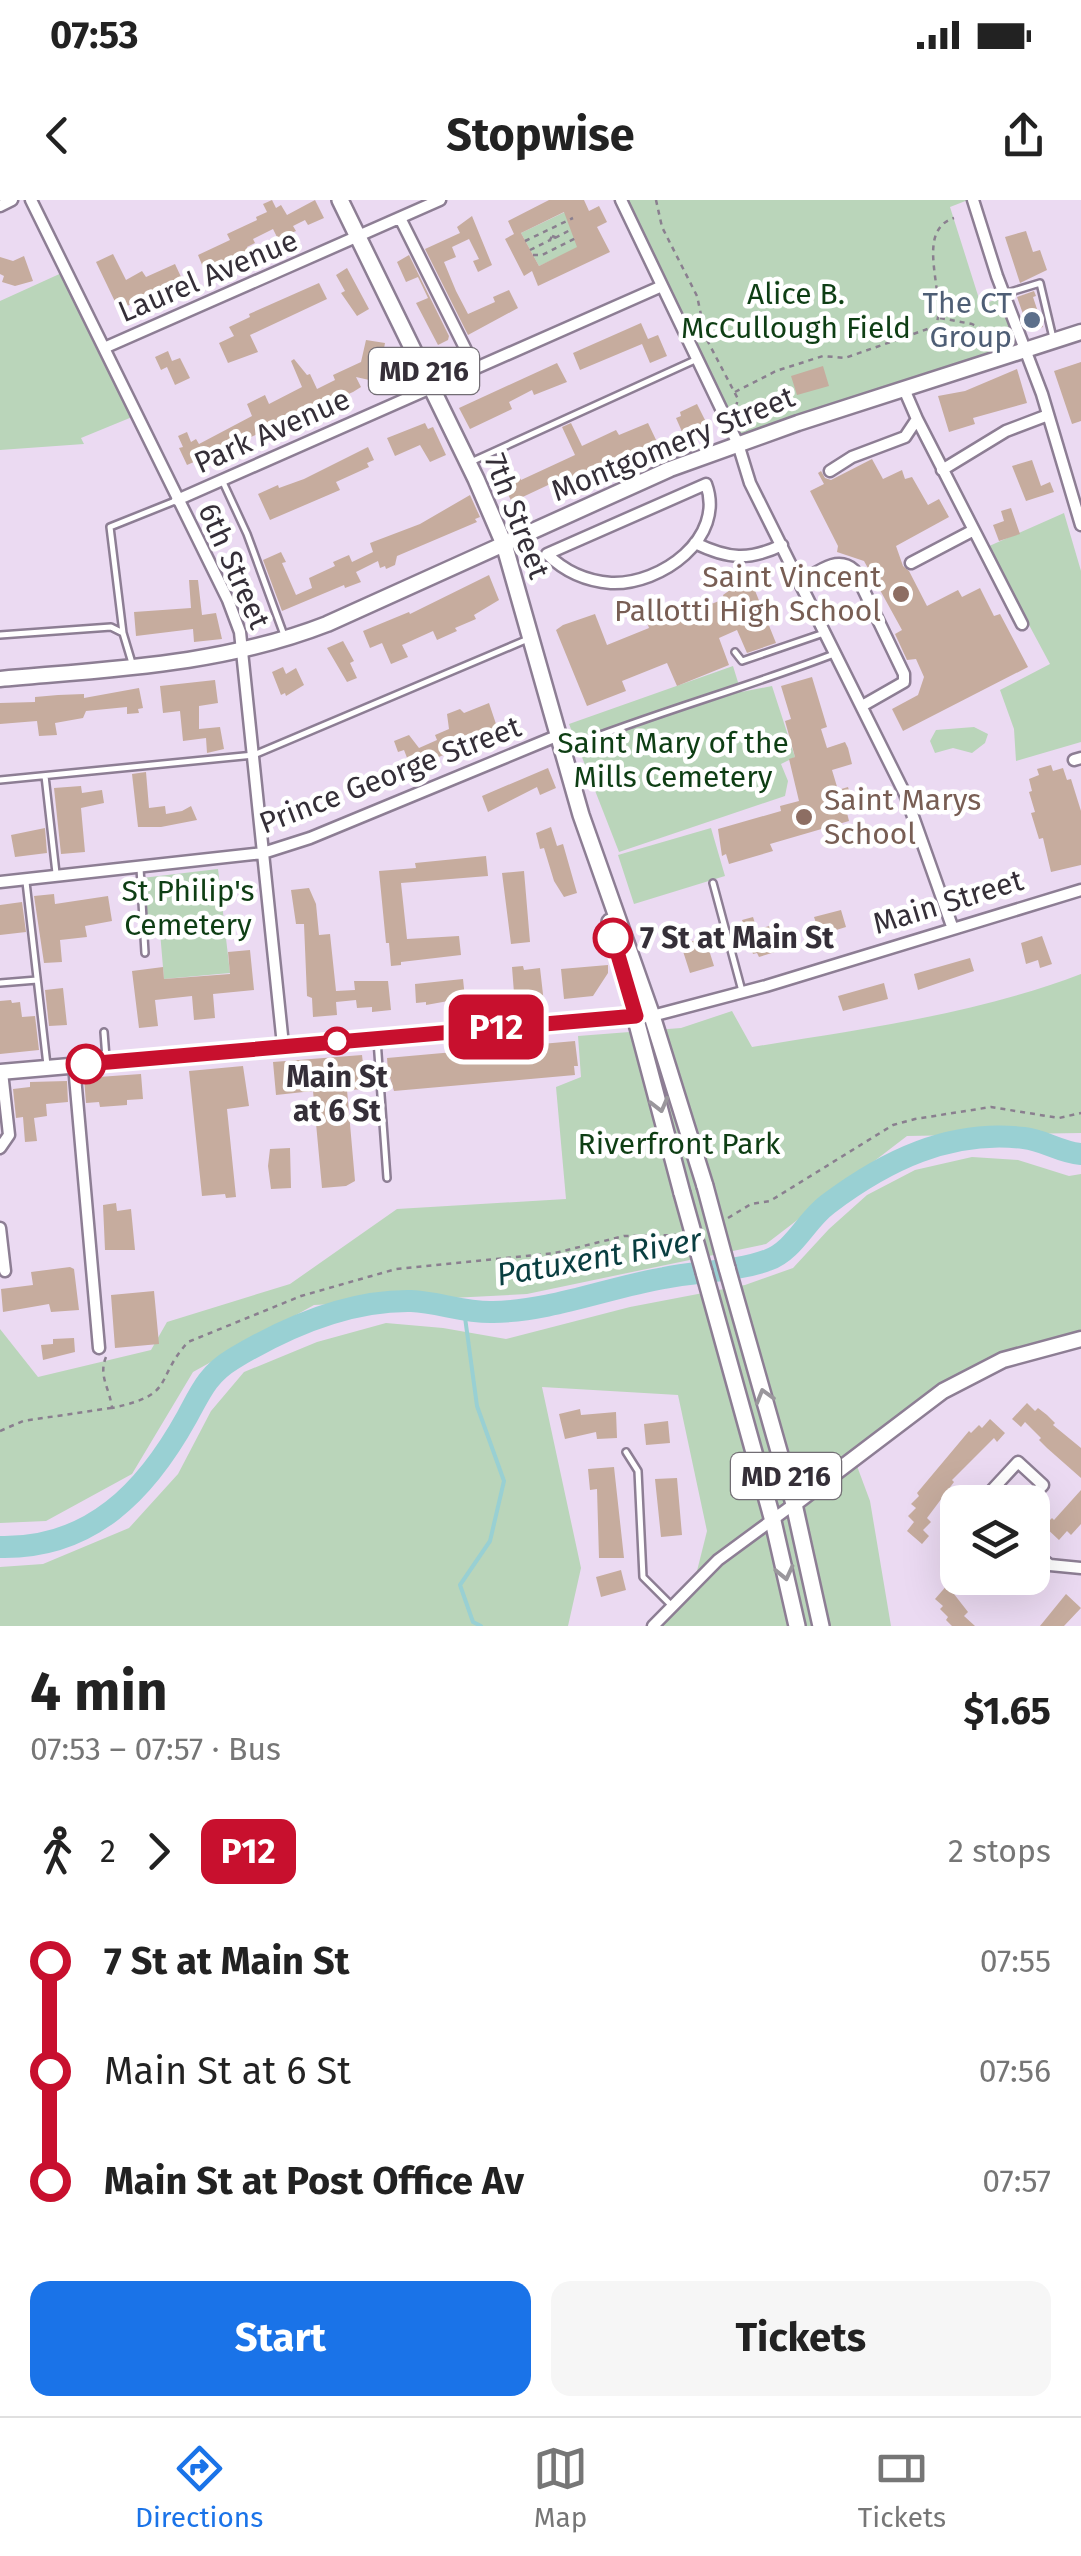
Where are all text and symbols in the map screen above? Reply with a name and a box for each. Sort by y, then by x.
text: 07:53 [50,12,138,58]
icon: back [30,108,85,163]
text: Stopwise [446,108,635,162]
icon: share [996,108,1051,163]
street label: Laurel Avenue [113,222,303,330]
park label: Alice B. McCullough Field [681,276,911,346]
place label: The CT Group [923,285,1012,355]
marker: The CT Group [1021,309,1043,331]
road number: MD 216 [369,348,479,394]
street label: Montgomery Street [546,379,800,509]
street label: Park Avenue [189,381,355,481]
street label: 7th Street [477,448,557,584]
street label: 6th Street [190,498,278,635]
place label: Saint Vincent Pallotti High School [614,559,881,629]
marker: Saint Vincent Pallotti High School [890,583,912,605]
street label: Prince George Street [254,708,526,841]
park label: Saint Mary of the Mills Cemetery [557,725,789,795]
place label: Saint Marys School [824,782,981,852]
marker: Saint Marys School [793,806,815,828]
street label: Main Street [869,862,1028,942]
park label: St Philip's Cemetery [121,873,255,943]
marker: 7 St at Main St [594,919,632,957]
place label: 7 St at Main St [640,920,834,956]
line badge: P12 [438,994,554,1060]
text: P12 [469,1006,523,1048]
marker: Main St at 6 St [324,1028,350,1054]
unlabelled marker [67,1045,105,1083]
place label: Main St at 6 St [286,1059,388,1129]
one-way arrow [648,1096,669,1113]
park label: Riverfront Park [578,1126,781,1162]
water label: Patuxent River [494,1220,706,1294]
one-way arrow [754,1388,775,1405]
road number: MD 216 [731,1453,841,1499]
map controls [940,1485,1050,1595]
button: layers [940,1485,1050,1595]
one-way arrow [773,1564,794,1581]
text: 4 min [30,1659,168,1725]
text: $1.65 [964,1688,1051,1734]
text: 07:53 – 07:57 · Bus [30,1730,281,1768]
icon: walk [30,1824,85,1879]
icon: forward [131,1824,186,1879]
text: P12 [221,1830,276,1872]
text: 2 [100,1832,116,1870]
text: 2 stops [948,1832,1051,1870]
text: 7 St at Main St [104,1938,349,1984]
text: 07:55 [980,1942,1051,1980]
text: Main St at 6 St [104,2048,351,2094]
text: 07:56 [979,2052,1051,2090]
text: Main St at Post Office Av [104,2158,524,2204]
text: 07:57 [982,2162,1051,2200]
button: Start [30,2281,531,2396]
button: Tickets [551,2281,1051,2396]
tab: Directions [135,2441,263,2534]
tab: Map [533,2441,588,2534]
tab: Tickets [858,2441,946,2534]

